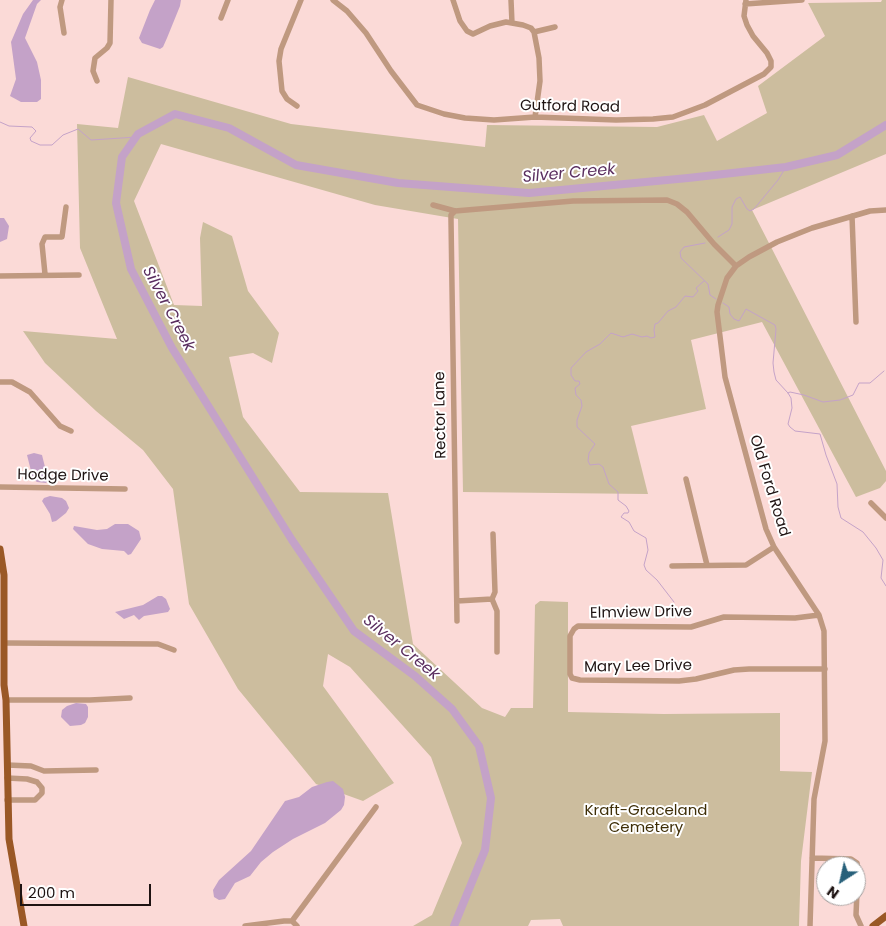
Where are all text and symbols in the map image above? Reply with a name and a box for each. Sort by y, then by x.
street label: Gutford Road [520,97,620,117]
water label: Silver Creek [522,160,616,188]
water label: Silver Creek [138,263,198,355]
street label: Rector Lane [431,371,451,459]
street label: Old Ford Road [745,433,793,539]
street label: Hodge Drive [17,466,109,486]
street label: Elmview Drive [590,603,692,623]
water label: Silver Creek [359,611,443,685]
street label: Mary Lee Drive [584,657,692,677]
park label: Kraft-Graceland Cemetery [585,802,707,837]
north arrow [816,856,866,906]
scale bar [22,874,154,906]
text: N [823,881,843,904]
text: 200 m [28,882,75,903]

